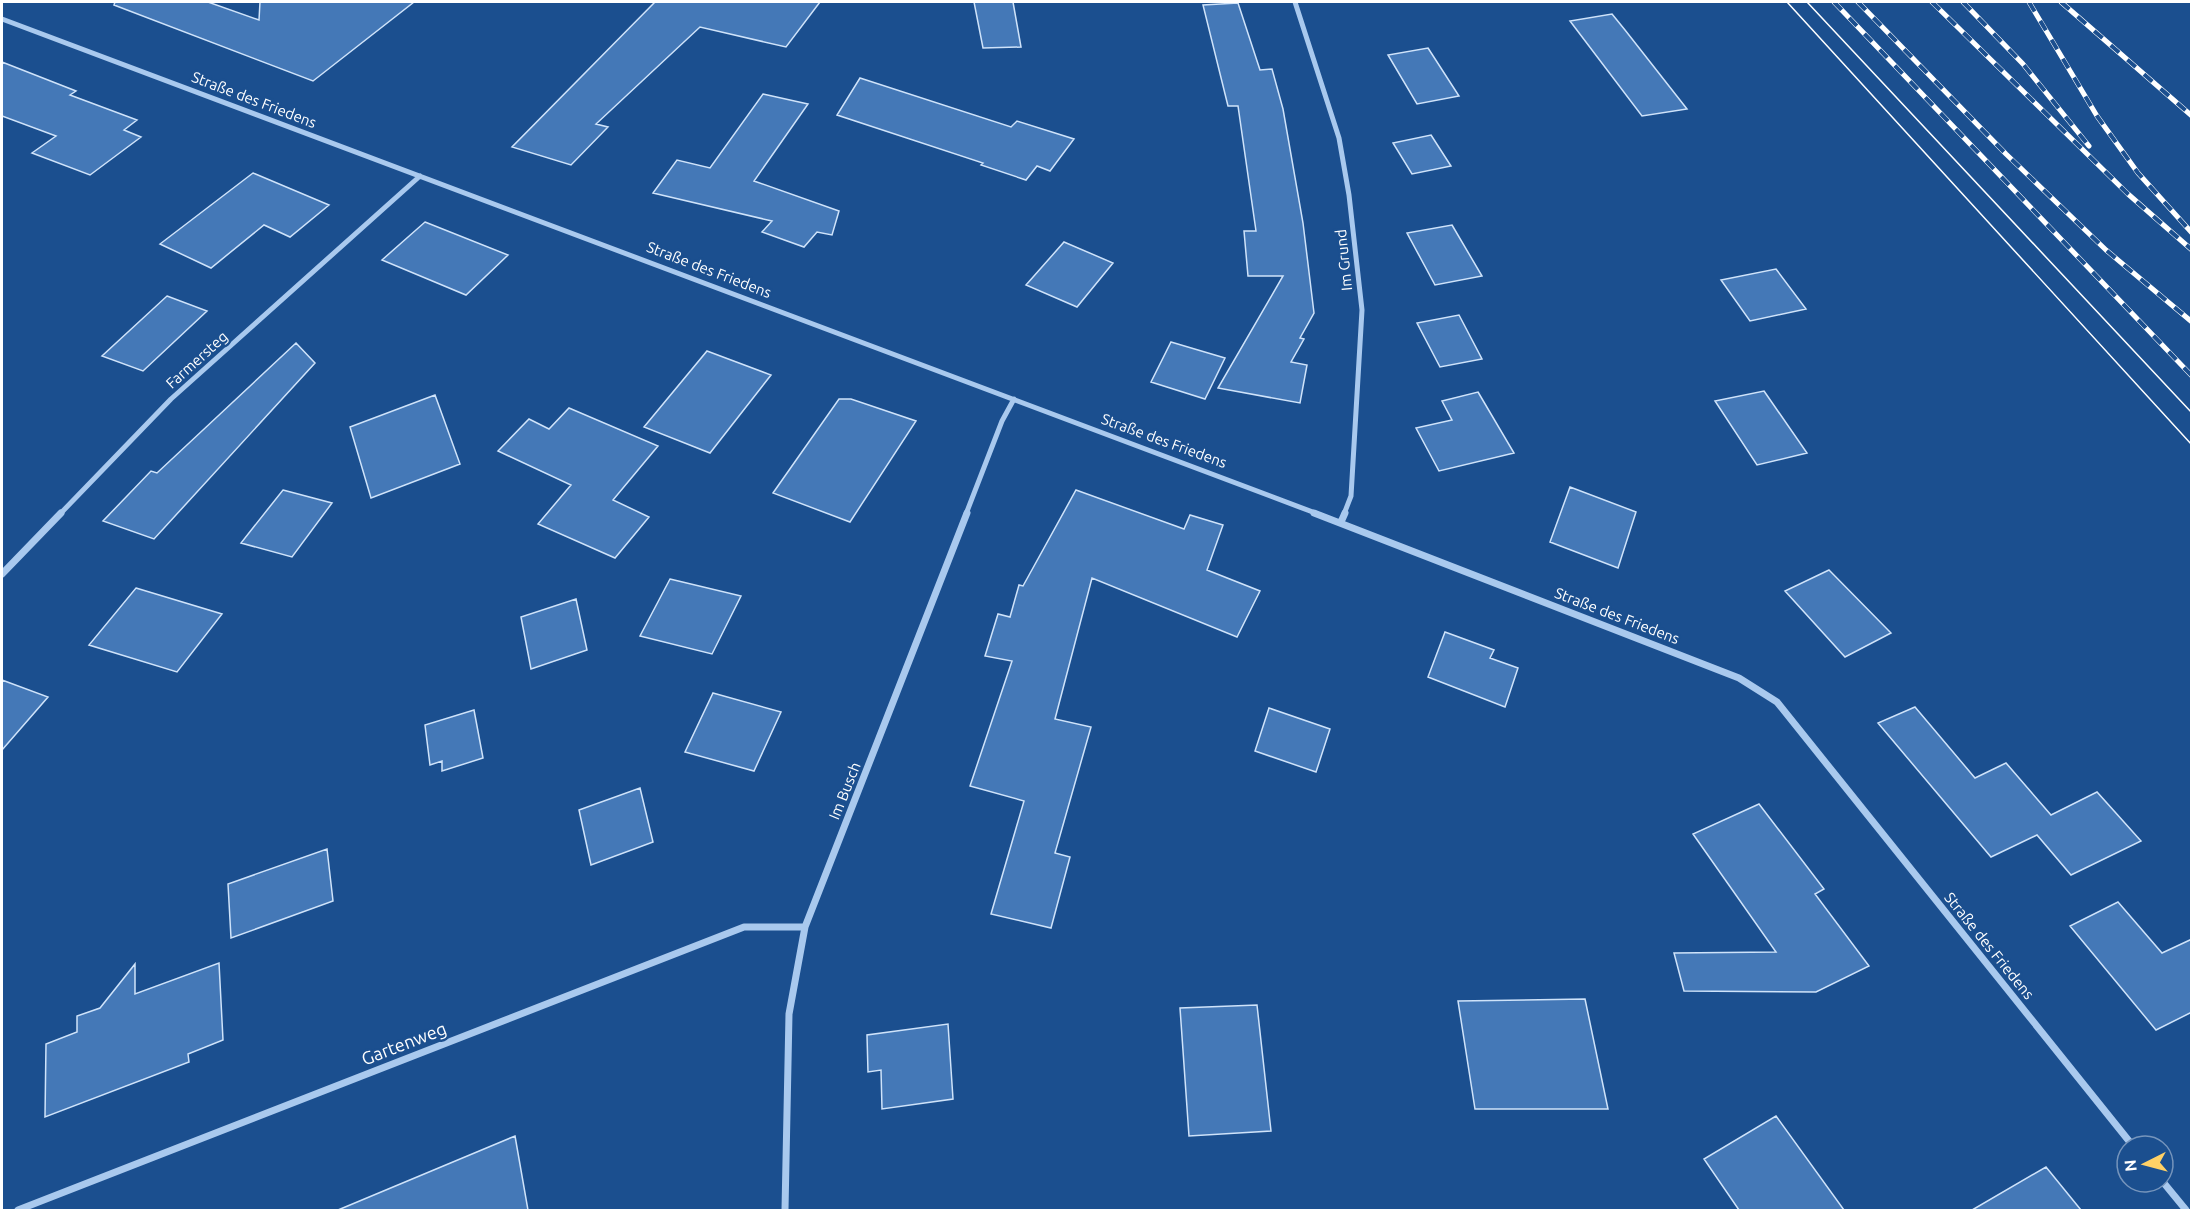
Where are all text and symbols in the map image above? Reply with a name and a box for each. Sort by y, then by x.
street label: Straße des Friedens [189,68,319,131]
street label: Im Grund [1332,228,1355,292]
street label: Straße des Friedens [644,238,774,301]
street label: Farmersteg [162,328,231,392]
street label: Straße des Friedens [1099,410,1229,471]
street label: Straße des Friedens [1552,584,1682,647]
street label: Im Busch [825,760,864,822]
street label: Straße des Friedens [1941,889,2038,1002]
street label: Gartenweg [358,1018,449,1068]
north arrow [2115,1134,2175,1194]
text: N [2121,1159,2140,1172]

